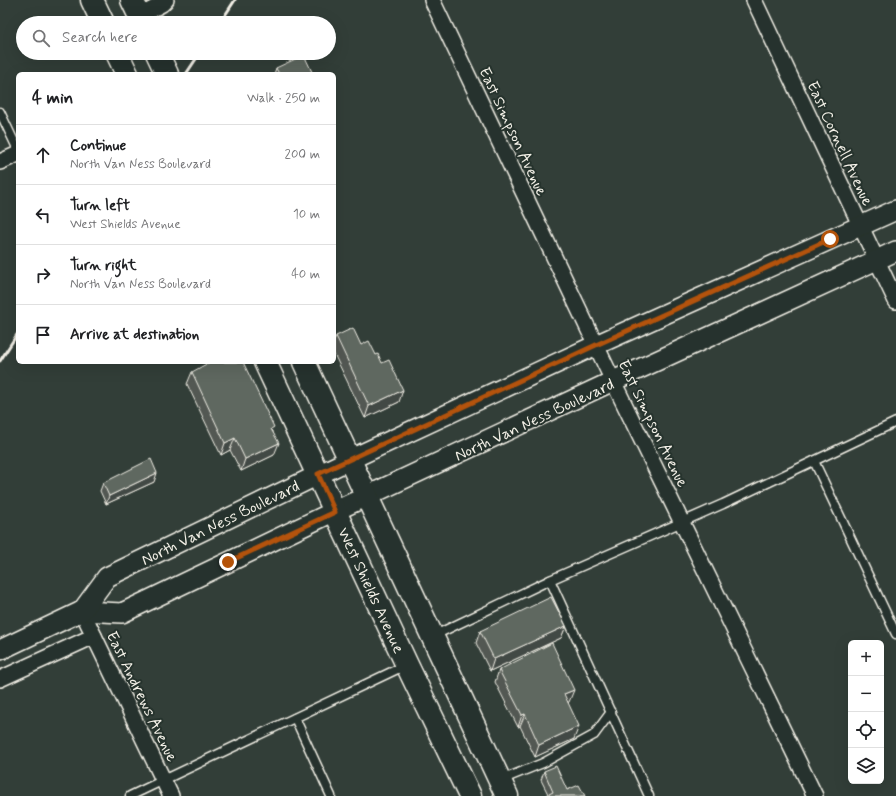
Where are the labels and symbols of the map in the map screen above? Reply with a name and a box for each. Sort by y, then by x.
street label: East Simpson Avenue [474,64,552,200]
street label: East Cornell Avenue [802,78,878,210]
route start [821,230,839,248]
street label: East Simpson Avenue [613,356,693,491]
street label: North Van Ness Boulevard [452,374,618,467]
street label: North Van Ness Boulevard [138,476,303,571]
street label: West Shields Avenue [332,524,409,657]
route end [219,553,237,571]
street label: East Andrews Avenue [101,628,183,766]

